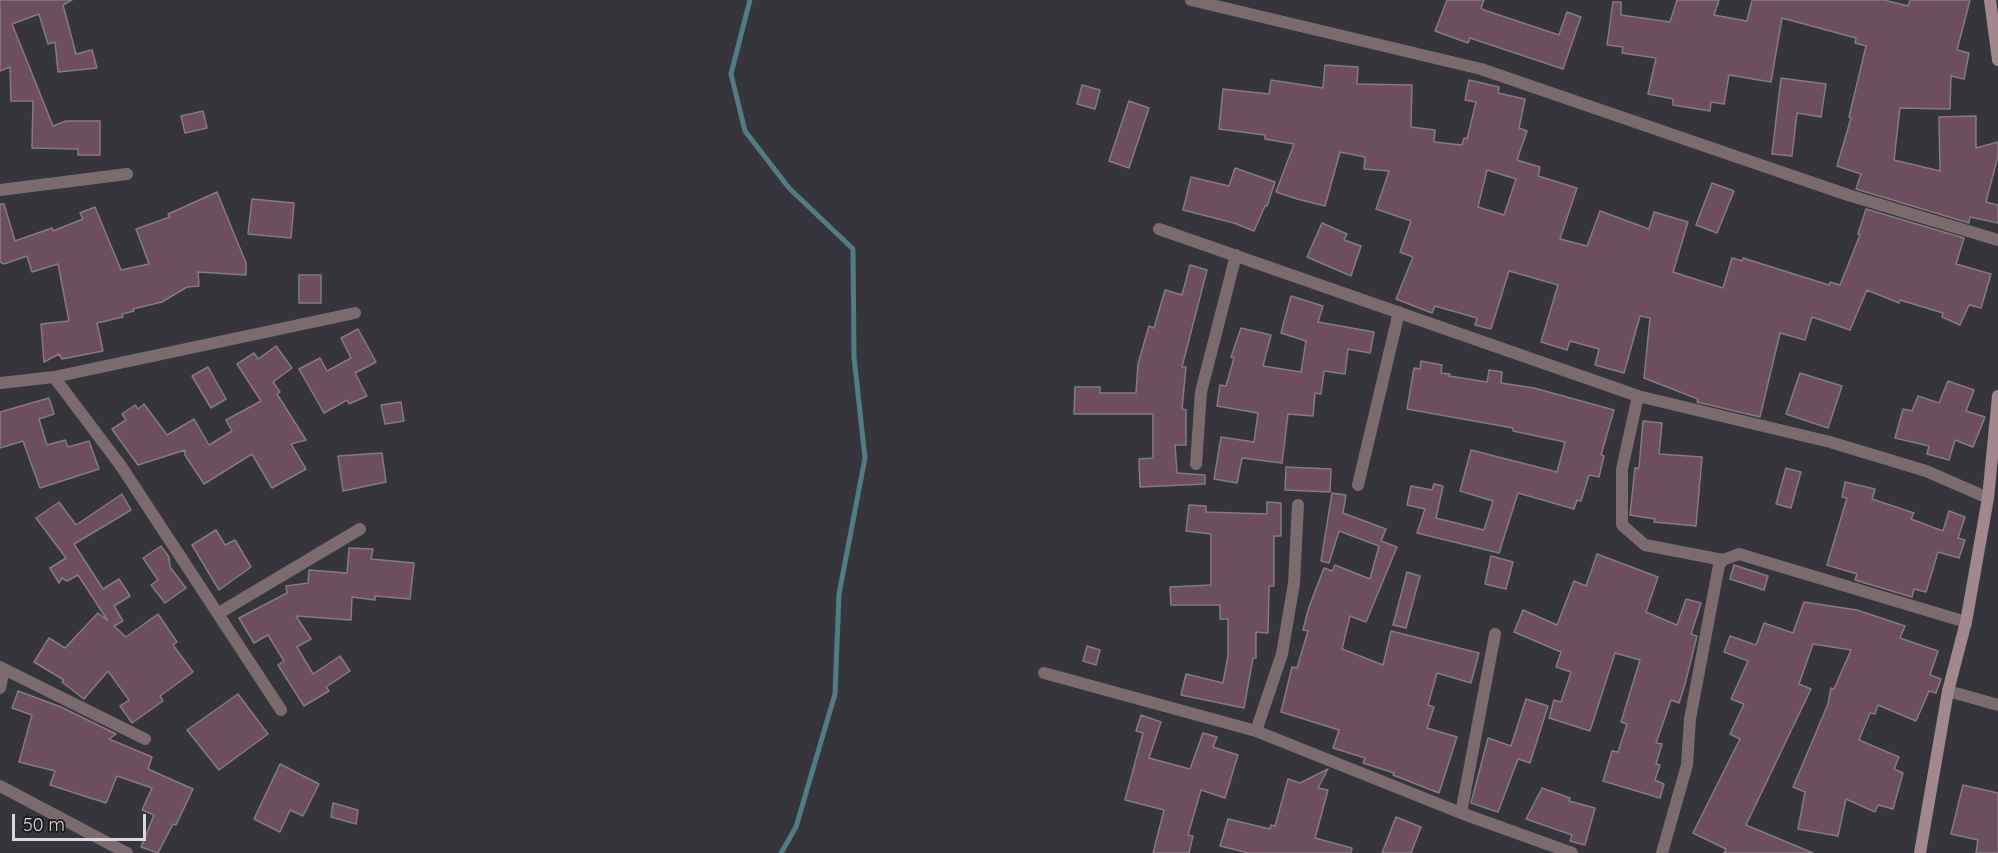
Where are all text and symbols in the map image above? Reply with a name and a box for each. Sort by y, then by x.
scale bar [15,802,148,840]
text: 50 m [23,813,65,836]

